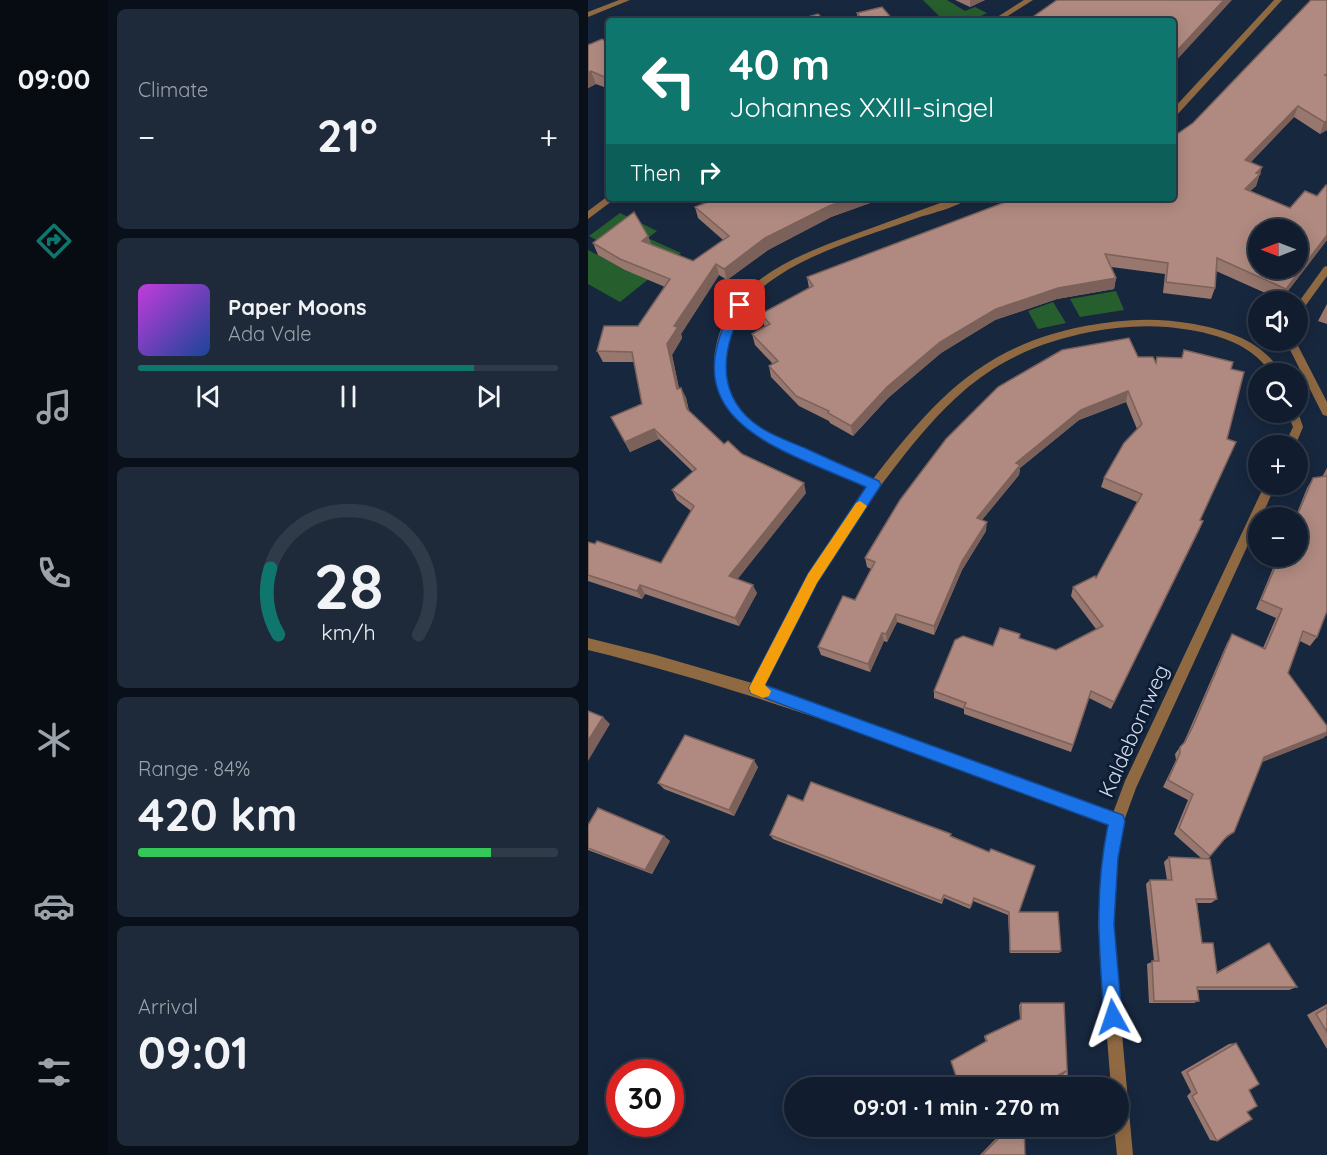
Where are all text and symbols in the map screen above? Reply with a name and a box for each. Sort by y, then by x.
text: 40 m [729,38,830,91]
icon: left [630,42,708,120]
text: 09:00 [18,62,90,96]
text: Climate [138,77,208,102]
text: Johannes XXIII-singel [729,90,994,124]
text: 21° [317,107,378,163]
text: − [138,116,155,157]
text: + [539,116,558,157]
icon: right [693,156,726,189]
text: Then [630,159,681,187]
north arrow [1248,219,1308,279]
map controls [1248,219,1308,567]
icon: directions [33,220,75,262]
pin [714,279,765,330]
icon: arrive [723,288,756,321]
button: sound [1248,291,1308,351]
text: Paper Moons [228,293,367,321]
text: Ada Vale [228,321,312,346]
button: search [1248,363,1308,423]
icon: previous [192,380,225,413]
icon: pause [332,380,365,413]
icon: next [472,380,505,413]
icon: music [33,386,75,428]
button: + [1248,435,1308,495]
button: − [1248,507,1308,567]
text: 28 [313,547,383,625]
icon: phone [33,552,75,594]
text: km/h [321,619,375,645]
street label: Kaldebornweg [1092,660,1174,801]
icon: climate [33,719,75,761]
text: Range · 84% [138,756,250,781]
text: 420 km [138,786,297,842]
icon: car [33,885,75,927]
position arrow [1081,985,1145,1049]
text: Arrival [138,994,198,1019]
text: 09:01 [138,1024,249,1080]
icon: filters [33,1051,75,1093]
speed limit sign: 30 [606,1059,684,1137]
text: 09:01 · 1 min · 270 m [853,1093,1060,1121]

